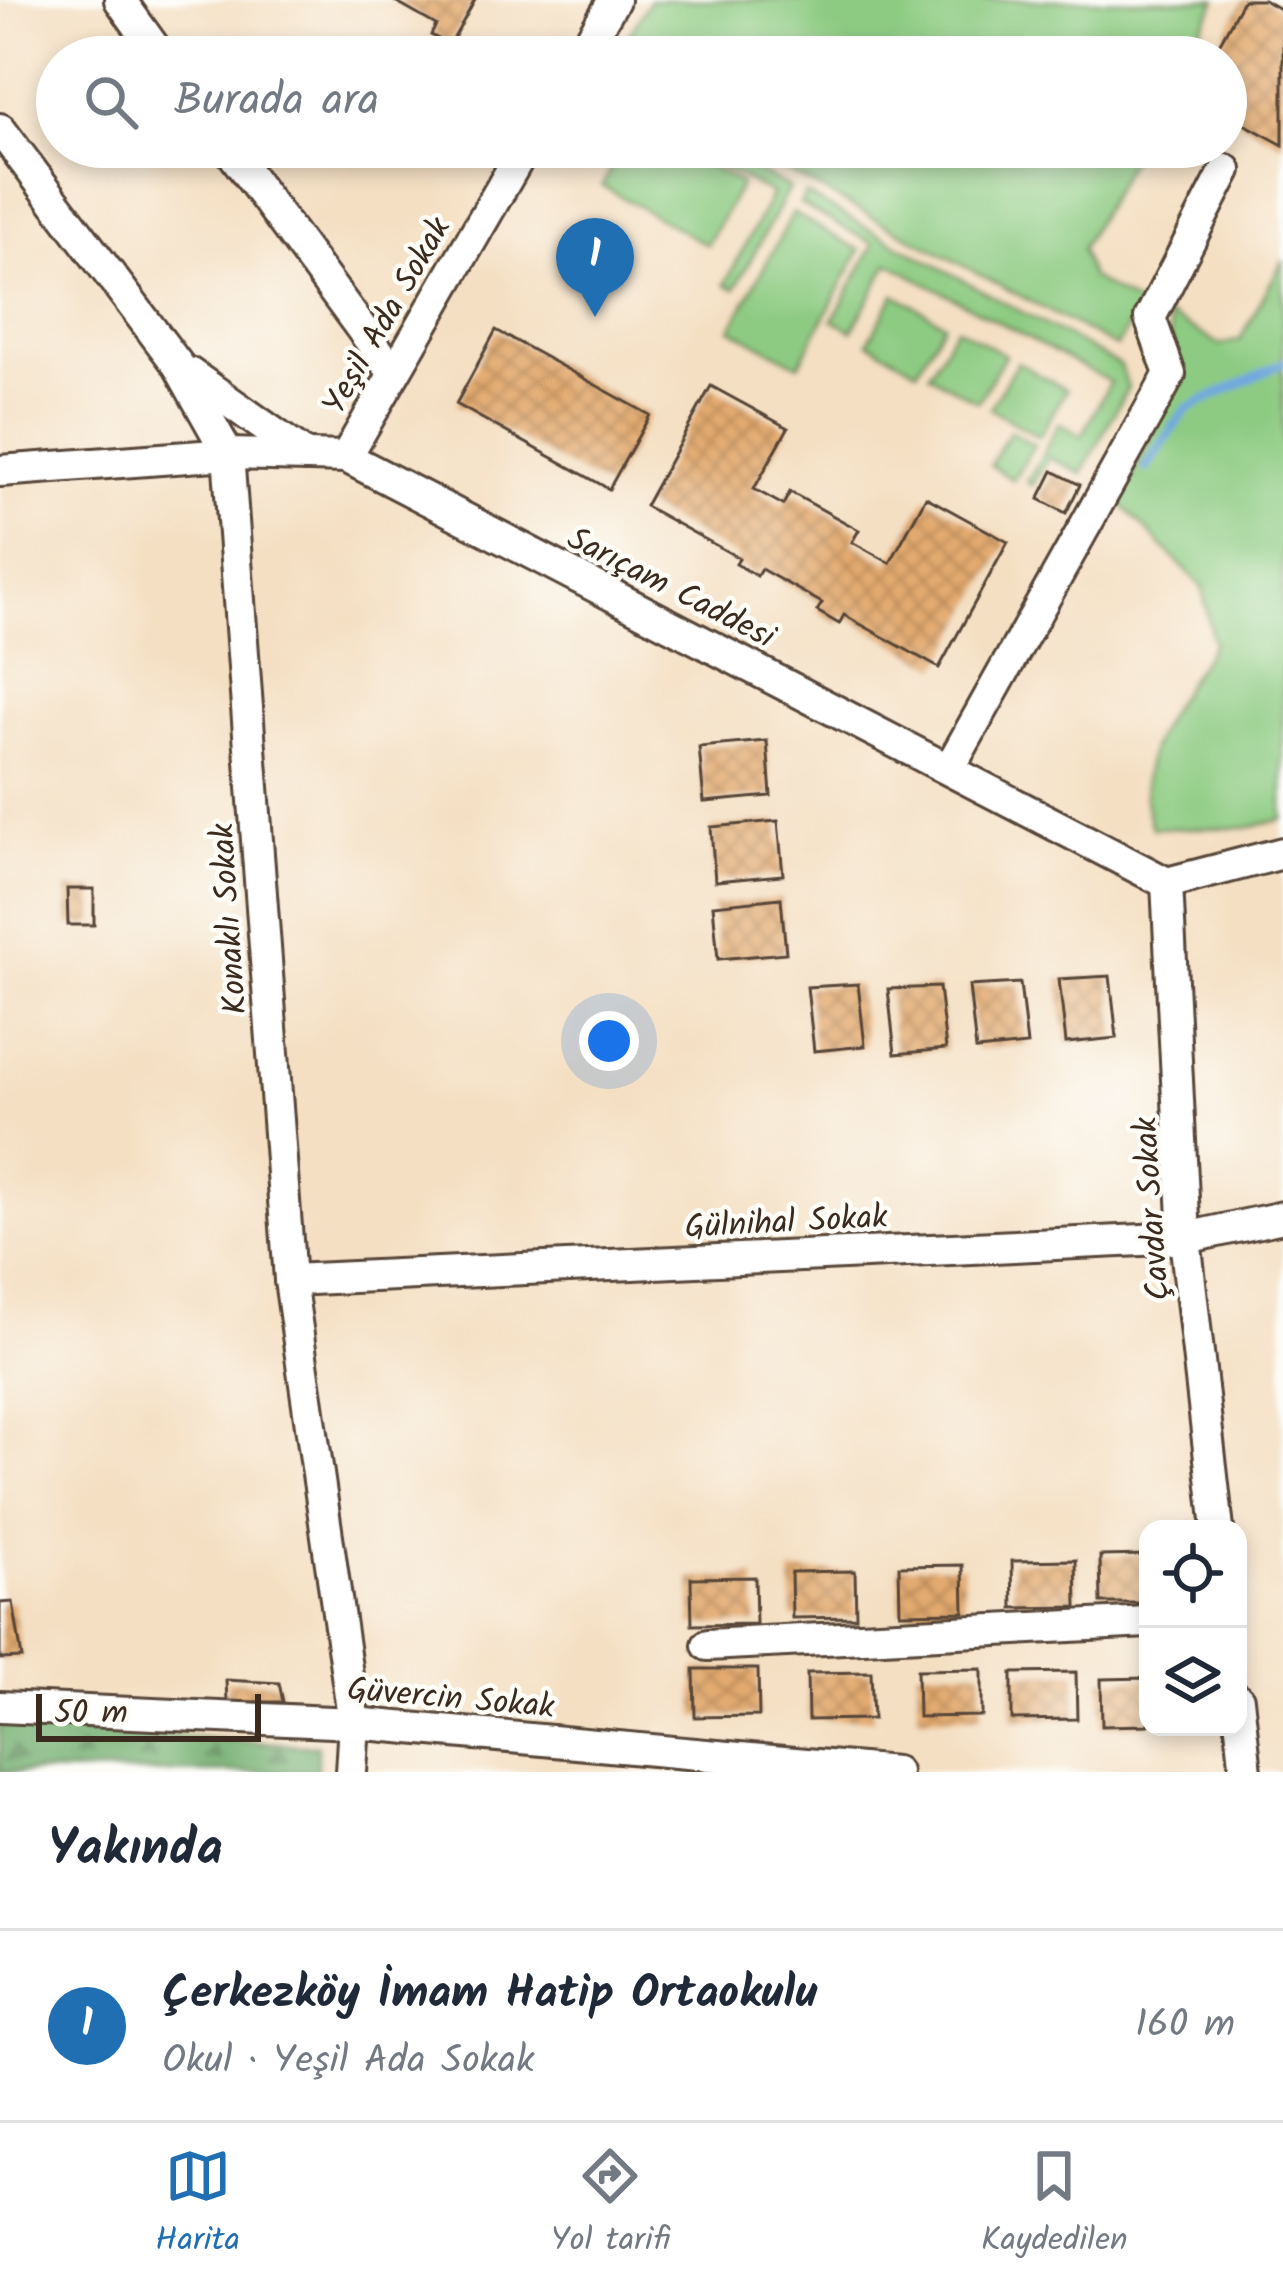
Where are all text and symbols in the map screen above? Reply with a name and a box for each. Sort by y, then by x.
search box [36,36,1247,168]
text: Burada ara [174,66,379,138]
icon: search [78,69,144,135]
street label: Yeşil Ada Sokak [310,207,467,426]
pin: 1 [556,218,634,317]
street label: Sarıçam Caddesi [557,514,785,665]
street label: Konaklı Sokak [197,821,264,1016]
your location [579,1011,639,1071]
street label: Çavdar Sokak [1121,1114,1186,1303]
street label: Gülnihal Sokak [683,1192,889,1255]
map controls [1139,1520,1247,1736]
button: locate [1139,1520,1247,1628]
button: layers [1139,1628,1247,1736]
street label: Güvercin Sokak [345,1664,557,1735]
scale bar [36,1688,261,1741]
text: 50 m [54,1688,128,1741]
text: Yakında [48,1810,223,1891]
text: Çerkezköy İmam Hatip Ortaokulu [162,1959,817,2031]
text: 1 [81,1995,93,2057]
text: 160 m [1135,1995,1235,2057]
text: Okul · Yeşil Ada Sokak [162,2031,534,2093]
tab: Harita [155,2143,240,2268]
tab: Yol tarifi [551,2143,670,2268]
tab: Kaydedilen [981,2143,1128,2268]

